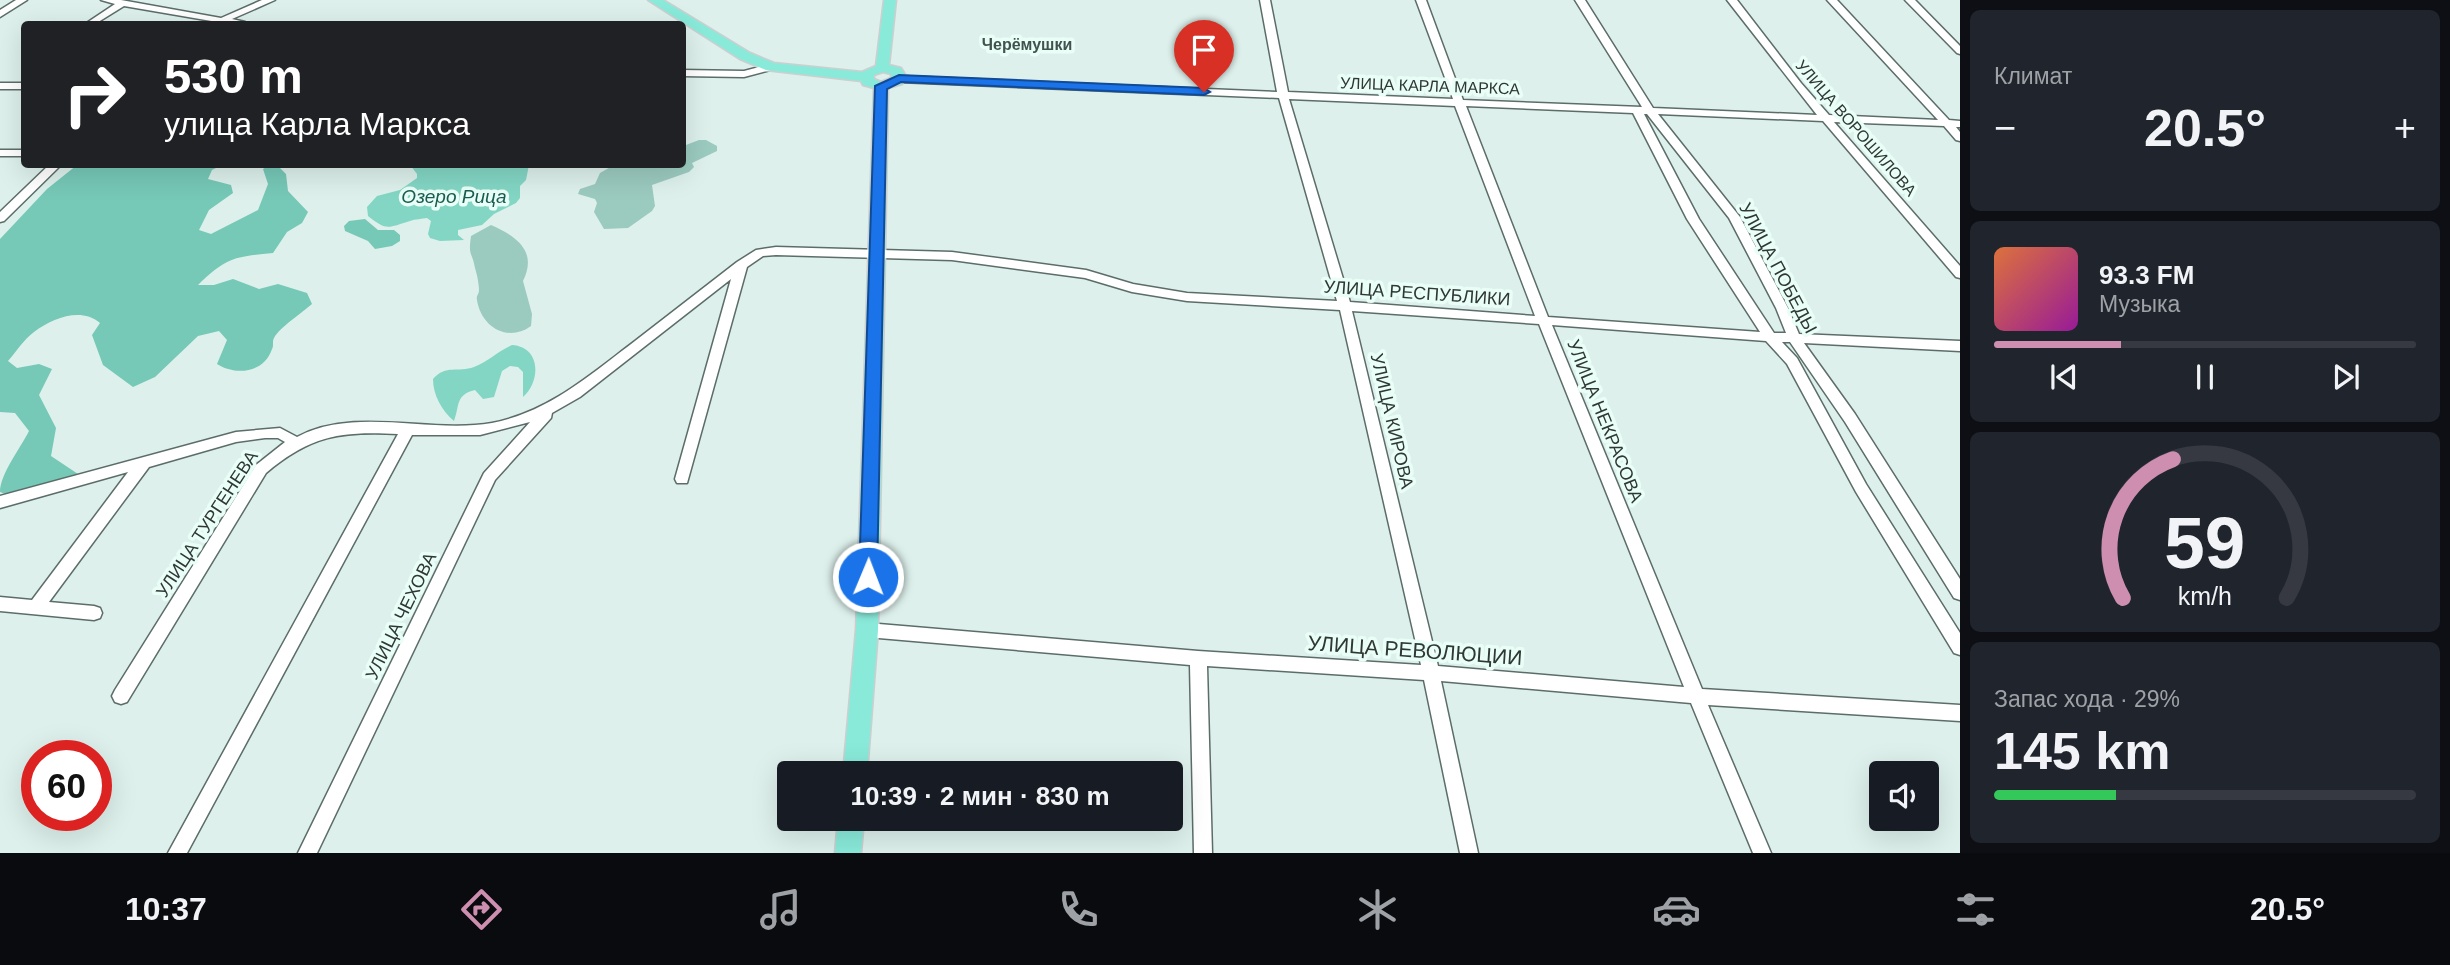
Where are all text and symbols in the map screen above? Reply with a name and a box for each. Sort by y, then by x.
pin [1174,20,1234,92]
icon: arrive [1185,31,1223,69]
district label: Черёмушки [982,36,1072,53]
icon: right [49,49,140,140]
text: 530 m [164,49,303,103]
street label: УЛИЦА ВОРОШИЛОВА [1793,57,1920,199]
text: Климат [1994,63,2072,89]
street label: УЛИЦА КАРЛА МАРКСА [1340,74,1520,98]
text: 20.5° [2144,99,2266,157]
text: улица Карла Маркса [164,106,470,142]
text: − [1994,107,2016,149]
text: + [2394,107,2416,149]
water label: Озеро Рица [401,186,507,207]
street label: УЛИЦА ПОБЕДЫ [1735,199,1821,337]
text: 93.3 FM [2099,260,2194,290]
street label: УЛИЦА РЕСПУБЛИКИ [1323,276,1511,310]
text: Музыка [2099,291,2180,317]
street label: УЛИЦА НЕКРАСОВА [1563,337,1647,505]
street label: УЛИЦА КИРОВА [1367,351,1417,491]
icon: previous [2045,358,2083,396]
icon: pause [2186,358,2224,396]
icon: next [2327,358,2365,396]
street label: УЛИЦА ТУРГЕНЕВА [152,447,262,601]
text: 59 [2165,502,2245,583]
position arrow [831,540,905,614]
street label: УЛИЦА ЧЕХОВА [362,549,440,683]
text: km/h [2178,582,2232,610]
street label: УЛИЦА РЕВОЛЮЦИИ [1307,631,1523,669]
text: Запас хода · 29% [1994,686,2180,712]
text: 145 km [1994,722,2170,780]
speed limit sign: 60 [21,740,112,831]
map controls [1869,761,1939,831]
button: sound [1869,761,1939,831]
text: 10:39 · 2 мин · 830 m [850,781,1110,811]
icon: directions [457,885,506,934]
icon: music [756,885,805,934]
icon: phone [1054,885,1103,934]
icon: climate [1353,885,1402,934]
icon: car [1652,885,1701,934]
icon: filters [1951,885,2000,934]
text: 10:37 [125,891,207,927]
text: 20.5° [2250,891,2325,927]

